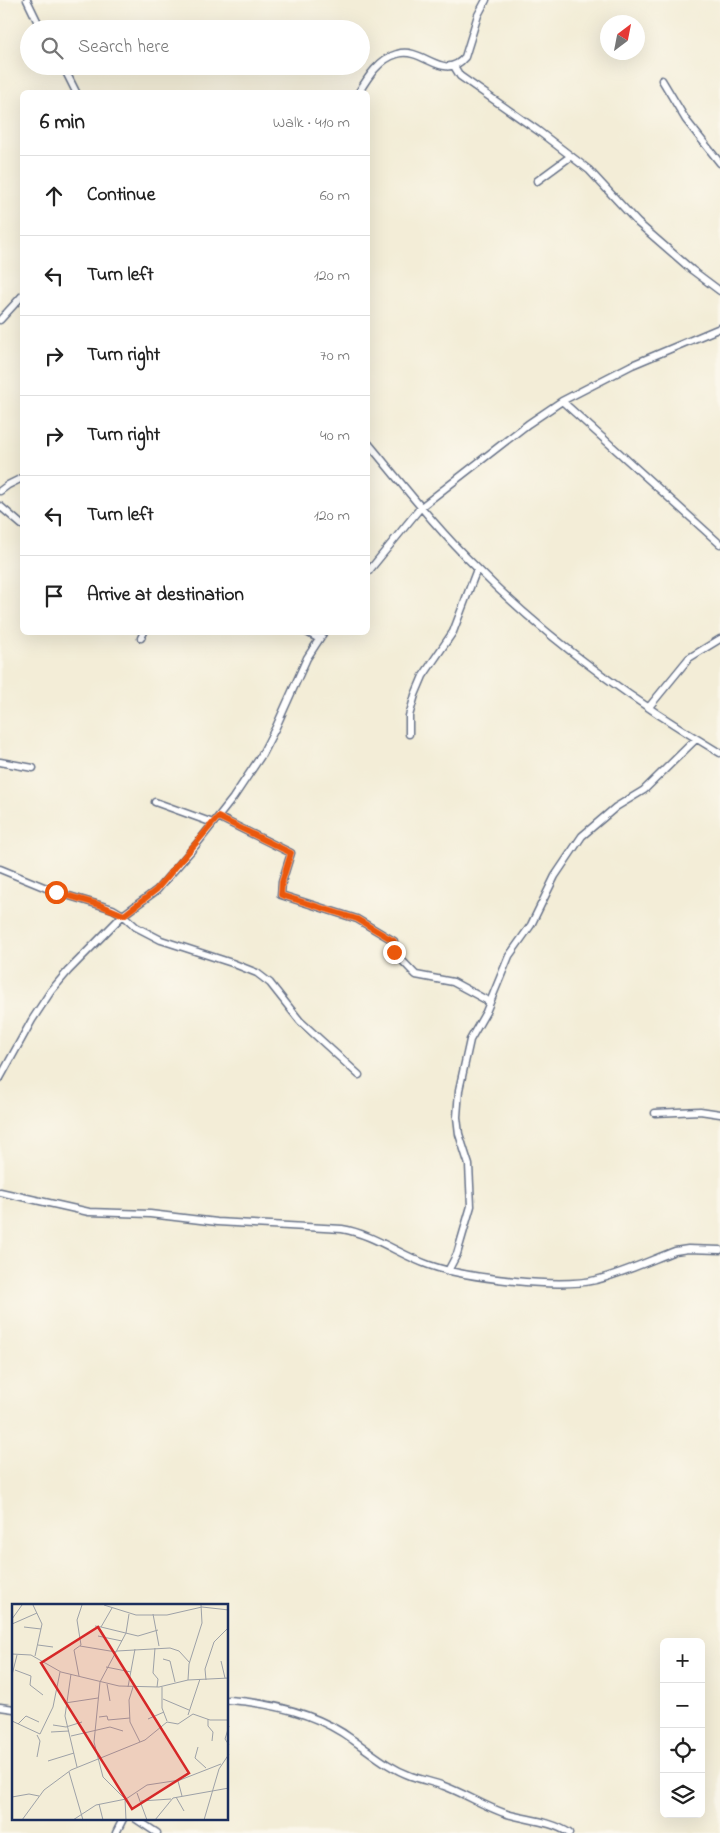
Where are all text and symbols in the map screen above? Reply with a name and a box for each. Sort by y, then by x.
north arrow [600,15,645,60]
search box [20,20,370,75]
icon: search [38,34,66,62]
text: Search here [78,34,169,61]
text: 6 min [40,108,85,138]
text: Walk · 410 m [273,111,350,135]
icon: ahead [40,182,68,210]
text: Continue [87,182,155,209]
text: 60 m [320,184,350,208]
icon: left [40,262,68,290]
text: Turn left [87,262,154,289]
text: 120 m [314,264,350,288]
icon: right [40,342,68,370]
text: Turn right [87,342,160,369]
text: 70 m [320,344,350,368]
icon: right [40,422,68,450]
text: Turn right [87,422,160,449]
text: 40 m [320,424,350,448]
icon: left [40,502,68,530]
text: Turn left [87,502,154,529]
text: 120 m [314,504,350,528]
icon: arrive [40,582,68,610]
text: Arrive at destination [87,582,244,609]
route start [45,881,68,904]
route end [383,941,406,964]
inset map [12,1604,229,1820]
map controls [660,1638,705,1818]
button: + [660,1638,705,1683]
button: − [660,1683,705,1728]
button: locate [660,1728,705,1773]
button: layers [660,1773,705,1818]

